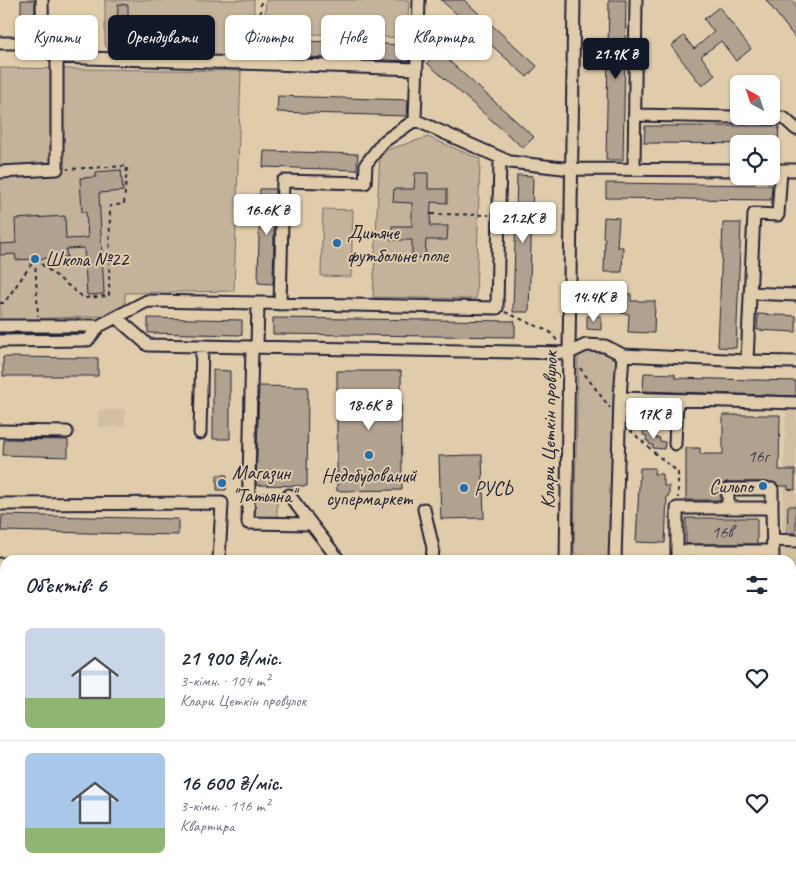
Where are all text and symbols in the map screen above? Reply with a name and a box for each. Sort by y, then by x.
chip: Купити [15,15,98,60]
chip: Орендувати [108,15,215,60]
chip: Фільтри [225,15,311,60]
chip: Нове [321,15,385,60]
chip: Квартира [395,15,492,60]
pin: 21.9K ₴ [570,38,662,80]
text: 21.9K ₴ [594,44,638,64]
north arrow [730,75,780,125]
map controls [730,75,780,185]
button: locate [730,135,780,185]
pin: 16.6K ₴ [221,194,313,236]
text: 16.6K ₴ [245,200,289,220]
pin: 21.2K ₴ [477,202,569,244]
text: 21.2K ₴ [501,208,545,228]
place label: Дитяче футбольне поле [347,220,449,268]
marker: Дитяче футбольне поле [331,237,343,249]
place label: Школа №22 [45,247,130,272]
marker: Школа №22 [29,253,41,265]
pin: 14.4K ₴ [548,280,640,323]
text: 14.4K ₴ [572,287,616,307]
street label: Клари Цеткін провулок [535,349,563,509]
pin: 18.6K ₴ [323,388,415,431]
text: 18.6K ₴ [347,395,391,415]
pin: 17K ₴ [619,398,689,440]
text: 17K ₴ [637,404,671,424]
house number: 16г [747,445,772,467]
marker: Недобудований супермаркет [363,449,375,461]
place label: Магазин "Татьяна" [232,460,300,508]
place label: Недобудований супермаркет [322,463,418,511]
place label: Сильпо [709,474,755,499]
place label: РУСЬ [474,476,514,501]
marker: Магазин "Татьяна" [216,477,228,489]
marker: Сильпо [757,480,769,492]
marker: РУСЬ [458,482,470,494]
house number: 16в [711,521,737,543]
icon: filters [743,571,771,599]
text: Об’єктів: 6 [25,572,106,598]
text: 21 900 ₴/міс. [180,645,281,671]
icon: home [65,648,125,708]
icon: heart [743,664,771,692]
text: 3-кімн. · 104 m² [180,671,270,691]
text: Клари Цеткін провулок [180,691,306,711]
text: 16 600 ₴/міс. [180,770,282,796]
icon: home [65,773,125,833]
icon: heart [743,789,771,817]
text: 3-кімн. · 116 m² [180,796,270,816]
text: Квартира [180,816,235,836]

